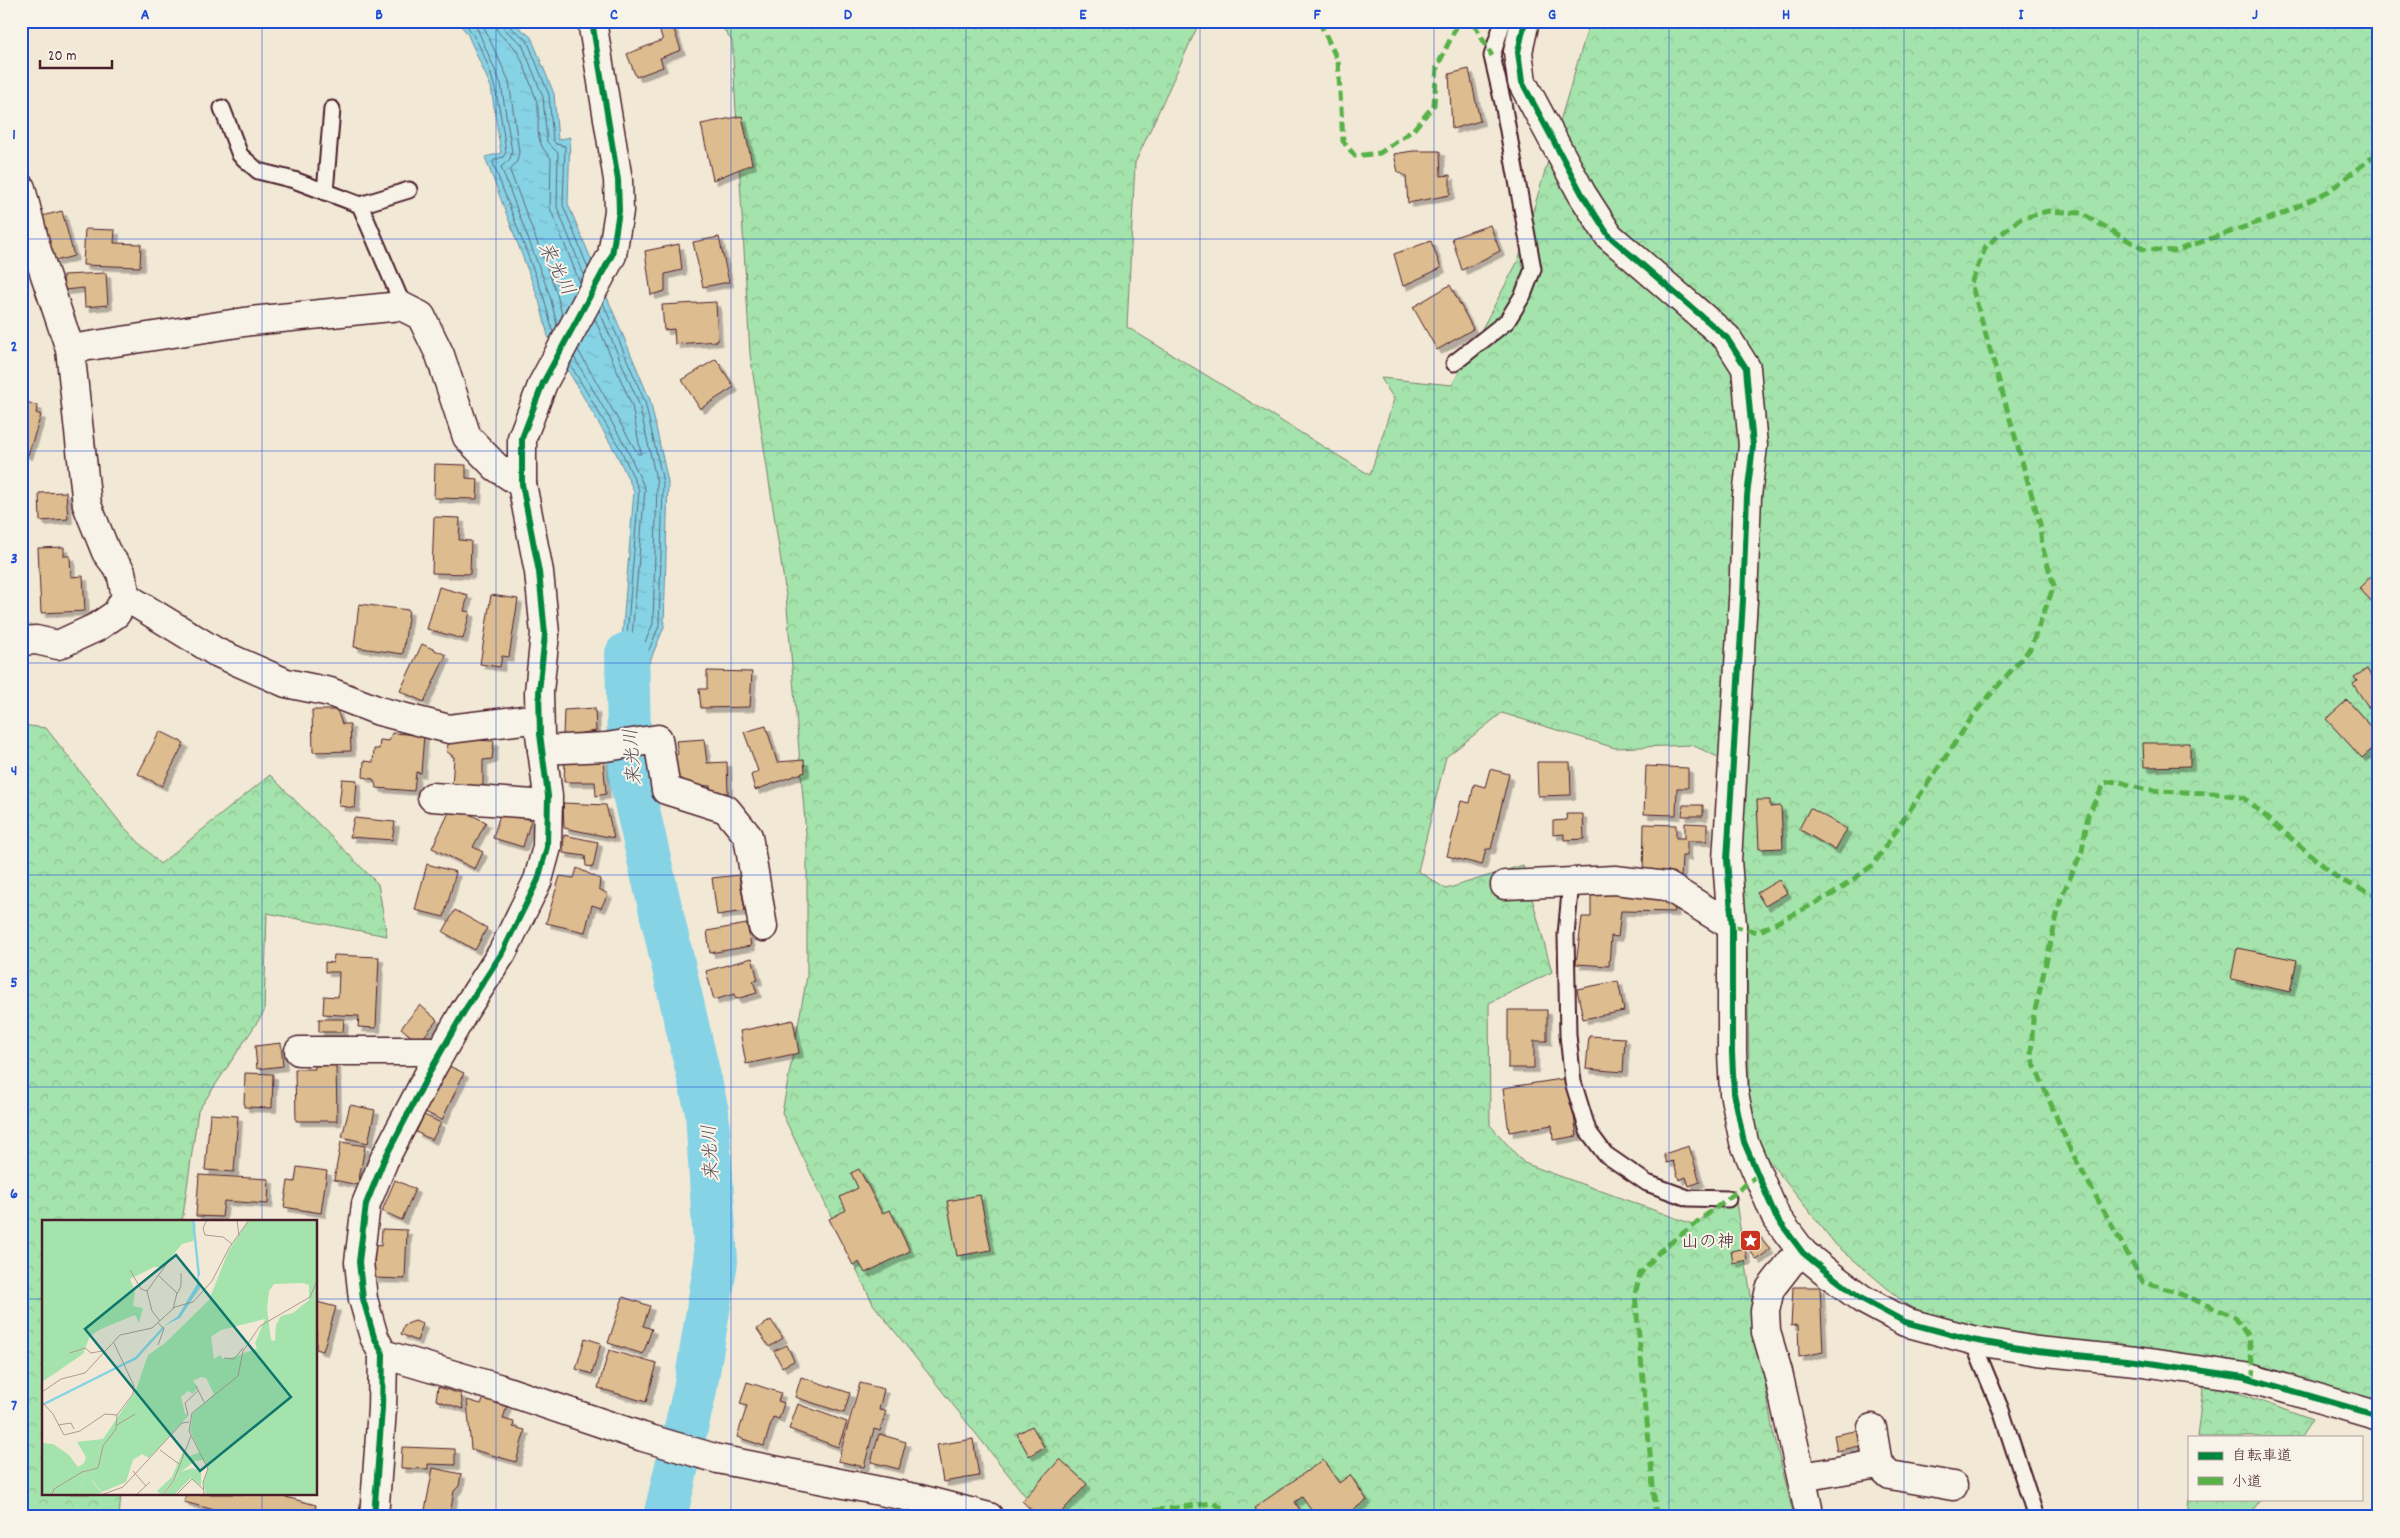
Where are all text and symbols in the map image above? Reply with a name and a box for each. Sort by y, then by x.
text: A [141,4,150,27]
text: B [375,4,383,27]
text: C [610,4,618,27]
text: D [844,4,853,27]
text: E [1079,4,1087,27]
text: F [1313,4,1321,27]
text: G [1548,4,1556,27]
text: H [1782,4,1790,27]
text: I [2019,4,2025,27]
text: J [2252,4,2258,27]
scale bar [40,38,112,70]
text: 20 m [48,46,76,68]
text: 1 [12,124,16,147]
water label: 来光川 [530,238,580,301]
text: 2 [11,336,18,359]
text: 3 [10,548,18,571]
water label: 来光川 [619,727,650,786]
text: 4 [11,760,17,783]
text: 5 [10,972,18,995]
water label: 来光川 [698,1124,727,1182]
text: 6 [10,1183,18,1206]
inset map [42,1220,318,1496]
place icon: 山の神 [1739,1229,1763,1253]
place label: 山の神 [1681,1231,1735,1256]
text: 7 [11,1395,17,1418]
legend [2188,1436,2362,1500]
text: 自転車道 [2232,1446,2292,1468]
text: 小道 [2232,1472,2262,1494]

